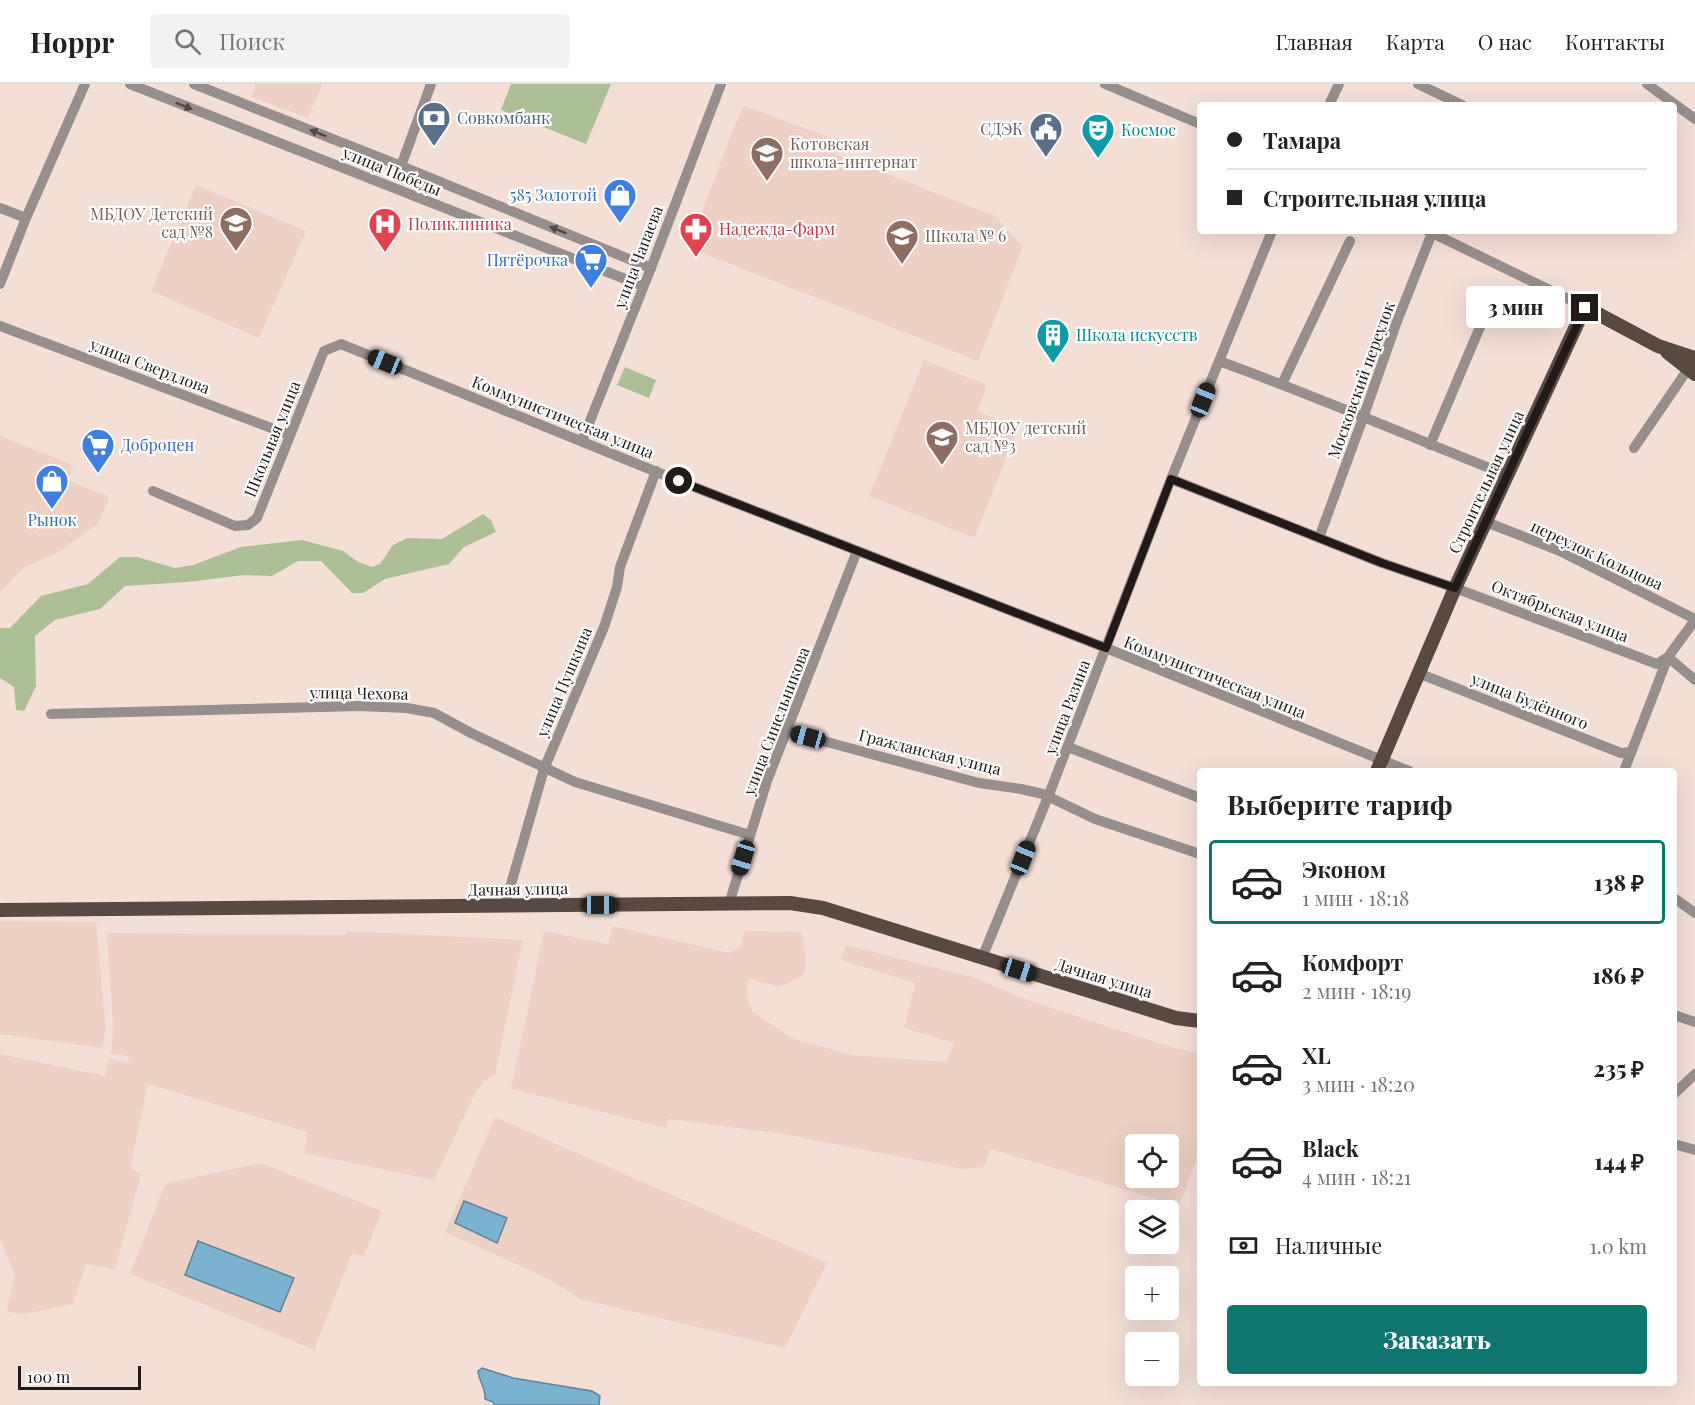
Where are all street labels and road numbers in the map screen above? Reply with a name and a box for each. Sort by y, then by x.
street label: улица Победы [339,141,445,200]
street label: улица Чапаева [608,202,667,312]
street label: Московский переулок [1322,298,1399,461]
street label: улица Свердлова [86,333,213,398]
street label: Коммунистическая улица [469,370,657,463]
street label: Школьная улица [239,378,304,500]
street label: Строительная улица [1443,407,1528,557]
street label: переулок Кольцова [1528,515,1667,594]
street label: Октябрьская улица [1489,575,1632,646]
street label: улица Пушкина [531,624,596,741]
street label: Коммунистическая улица [1121,630,1309,723]
street label: улица Синельникова [737,644,814,799]
street label: улица Разина [1039,657,1094,758]
street label: улица Будённого [1468,667,1592,734]
street label: улица Чехова [308,681,409,704]
street label: Гражданская улица [857,724,1004,779]
street label: Дачная улица [468,877,568,900]
street label: Дачная улица [1053,953,1155,1002]

